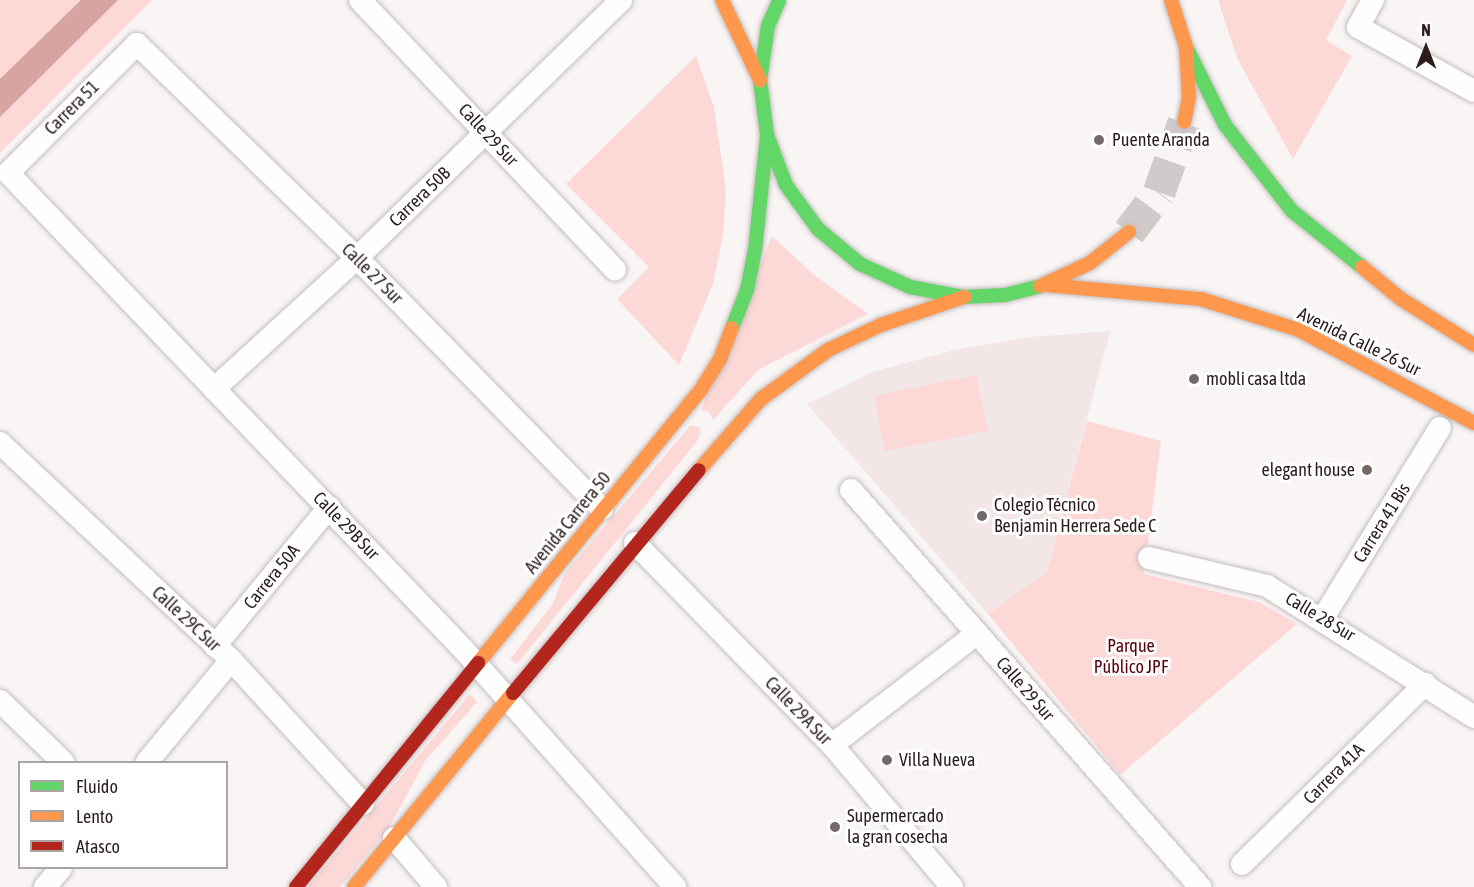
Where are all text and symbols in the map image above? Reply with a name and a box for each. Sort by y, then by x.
north arrow [1396,18,1456,78]
text: N [1421,21,1431,39]
street label: Carrera 51 [40,76,104,140]
street label: Calle 29 Sur [454,99,522,171]
place label: Puente Aranda [1112,129,1210,151]
marker: Puente Aranda [1090,131,1108,149]
street label: Carrera 50B [385,163,455,231]
street label: Calle 27 Sur [337,239,407,309]
street label: Avenida Calle 26 Sur [1294,303,1424,381]
place label: mobli casa ltda [1206,368,1306,390]
marker: mobli casa ltda [1187,372,1201,386]
place label: elegant house [1262,459,1355,481]
marker: elegant house [1360,463,1374,477]
street label: Avenida Carrera 50 [520,468,616,578]
street label: Carrera 41 Bis [1349,479,1415,567]
street label: Calle 29B Sur [308,488,384,564]
place label: Colegio Técnico Benjamin Herrera Sede C [994,495,1156,538]
marker: Colegio Técnico Benjamin Herrera Sede C [975,509,989,523]
street label: Carrera 50A [239,540,305,614]
street label: Calle 29C Sur [147,582,225,656]
street label: Calle 28 Sur [1281,588,1359,646]
park label: Parque Público JPF [1094,636,1168,678]
street label: Calle 29 Sur [991,653,1059,725]
street label: Calle 29A Sur [760,672,836,750]
street label: Carrera 41A [1299,739,1369,809]
place label: Villa Nueva [899,749,975,771]
marker: Villa Nueva [880,753,894,767]
legend [18,761,228,869]
text: Fluido [76,776,118,797]
text: Lento [76,806,113,827]
place label: Supermercado la gran cosecha [847,806,948,848]
marker: Supermercado la gran cosecha [828,820,842,834]
text: Atasco [76,836,120,857]

